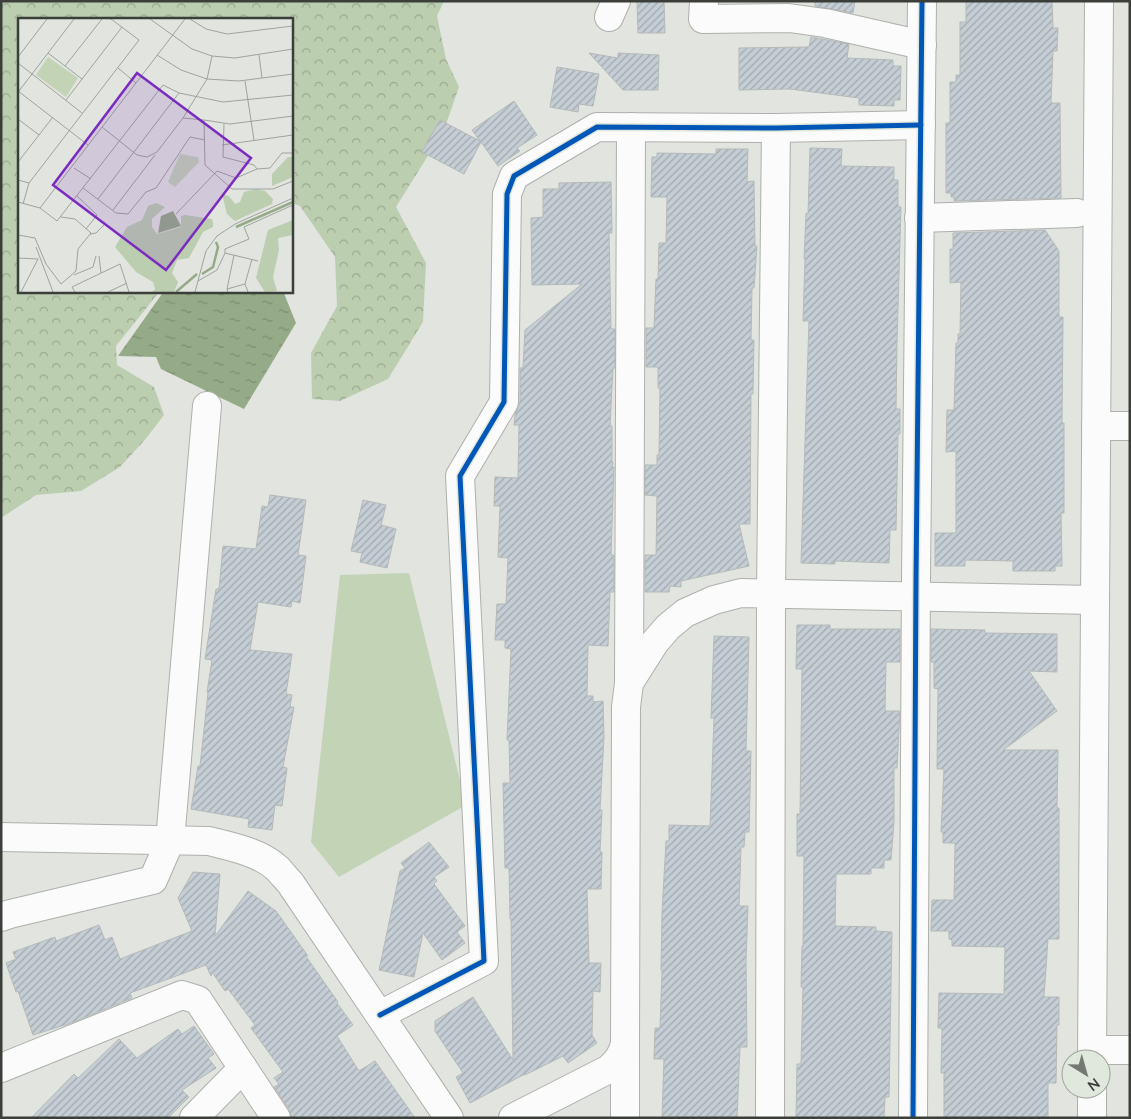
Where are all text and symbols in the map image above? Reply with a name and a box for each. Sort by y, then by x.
inset map [18,18,292,292]
north arrow [1061,1049,1111,1099]
text: N [1085,1075,1104,1095]

